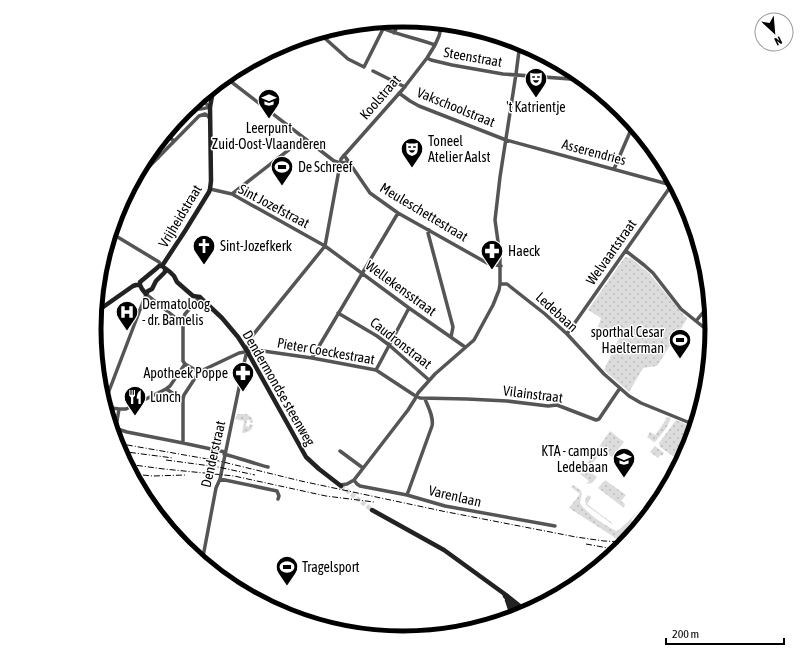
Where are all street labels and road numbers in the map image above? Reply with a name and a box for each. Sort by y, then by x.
street label: Steenstraat [443,44,503,70]
street label: Koolstraat [356,72,404,122]
street label: Vakschoolstraat [415,84,497,130]
street label: Asserendries [560,136,628,168]
street label: Meuleschettestraat [377,179,471,245]
street label: Sint Jozefstraat [236,181,312,231]
street label: Vrijheidstraat [155,182,205,250]
street label: Welvaartstraat [583,216,639,288]
street label: Wellekensstraat [362,257,440,319]
street label: Ledebaan [533,289,581,335]
street label: Caudronstraat [367,314,435,372]
street label: Dendermondse steenweg [240,328,318,448]
street label: Pieter Coeckestraat [276,335,376,367]
street label: Vilainstraat [502,382,564,406]
street label: Denderstraat [198,419,228,489]
street label: Varenlaan [427,482,483,510]

